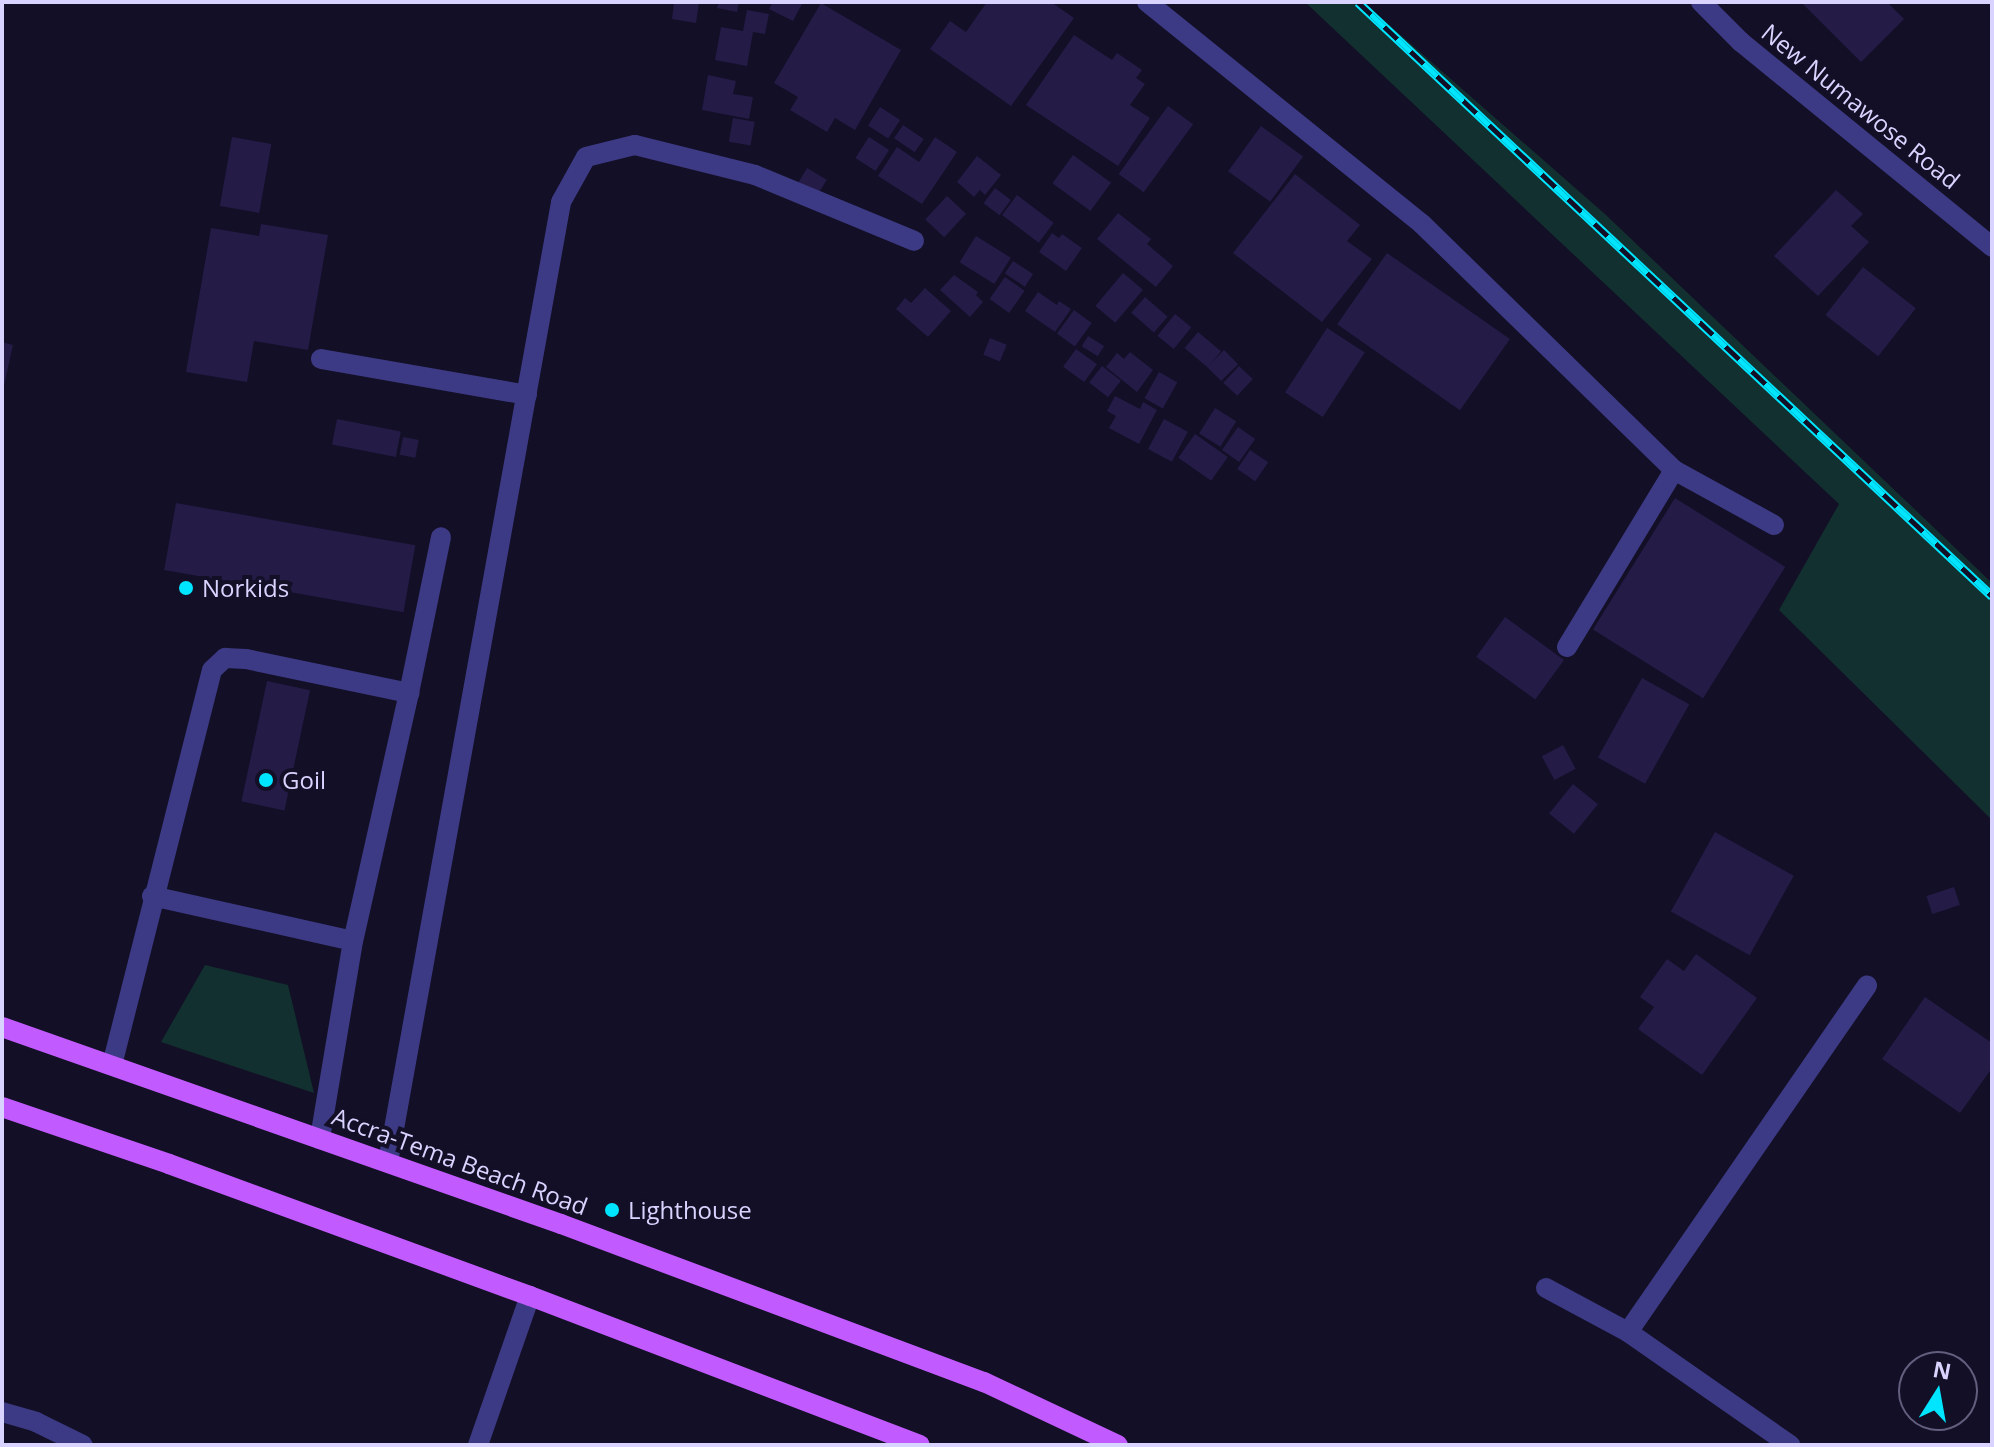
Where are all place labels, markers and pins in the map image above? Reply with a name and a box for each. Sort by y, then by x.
place label: Norkids [202,574,289,602]
marker: Norkids [177,579,195,597]
place label: Goil [282,766,326,794]
marker: Goil [257,771,275,789]
place label: Lighthouse [628,1196,752,1224]
marker: Lighthouse [603,1201,621,1219]

